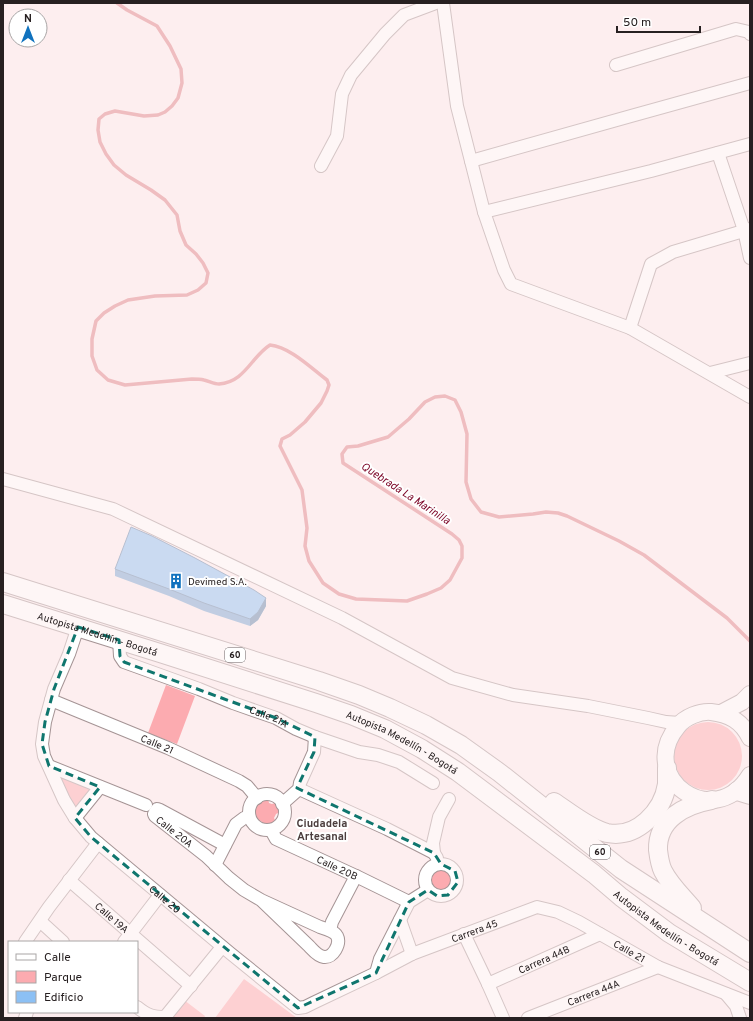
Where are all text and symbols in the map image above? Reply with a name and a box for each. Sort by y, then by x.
north arrow [8,8,48,48]
scale bar [617,8,700,34]
text: N [24,12,32,26]
text: 50 m [623,15,651,31]
water label: Quebrada La Marinilla [358,460,453,528]
building icon: Devimed S.A. [167,572,185,590]
place label: Devimed S.A. [188,576,247,589]
street label: Autopista Medellín - Bogotá [35,610,159,660]
road number: 60 [225,648,245,662]
street label: Calle 21A [247,704,290,732]
street label: Autopista Medellín - Bogotá [344,709,460,778]
street label: Calle 21 [138,732,175,758]
street label: Calle 20A [152,814,195,851]
district label: Ciudadela Artesanal [297,817,347,844]
road number: 60 [590,845,610,859]
street label: Calle 20B [314,854,359,884]
street label: Calle 20 [146,883,183,917]
street label: Autopista Medellín - Bogotá [610,888,721,969]
street label: Calle 19A [91,900,131,937]
street label: Carrera 45 [450,917,500,947]
street label: Calle 21 [611,938,647,966]
legend [8,941,138,1013]
street label: Carrera 44B [516,943,572,978]
text: Calle [44,950,71,966]
text: Parque [44,970,82,986]
street label: Carrera 44A [566,978,622,1010]
text: Edificio [44,990,84,1006]

